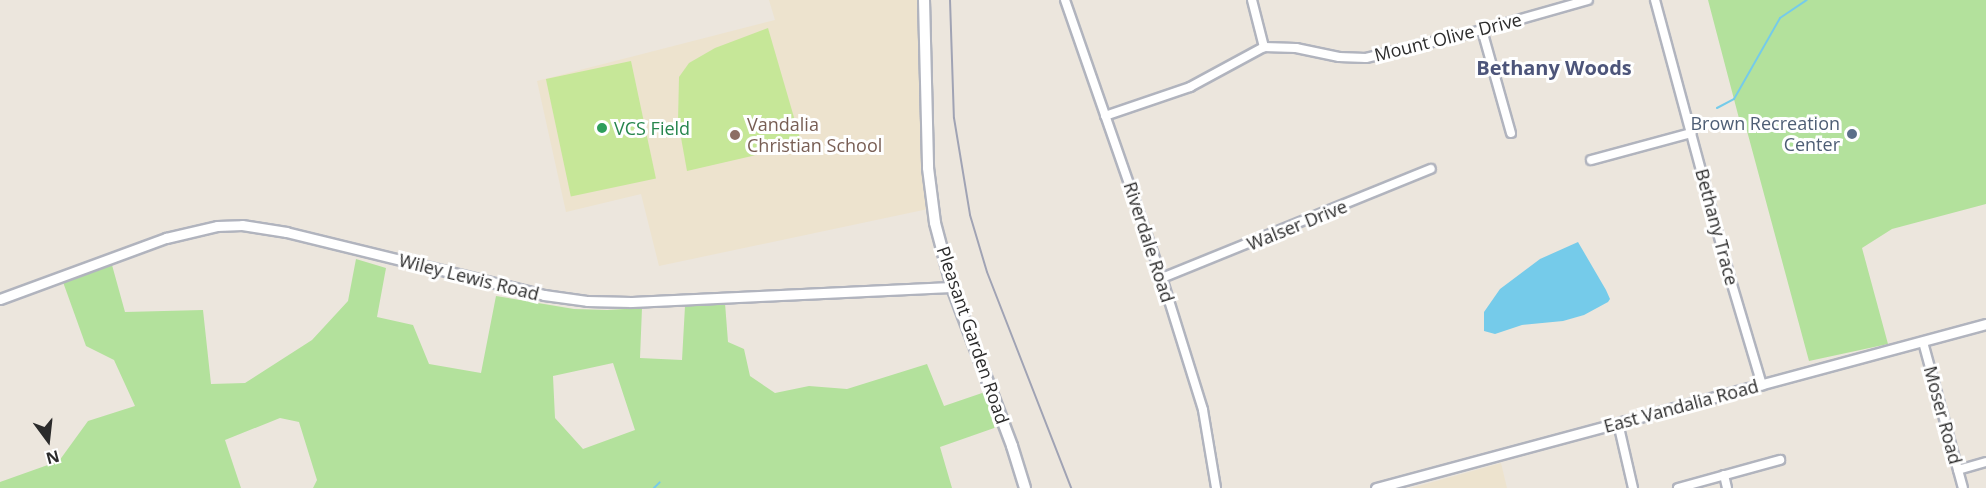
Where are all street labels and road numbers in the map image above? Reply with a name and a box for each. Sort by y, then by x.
street label: Mount Olive Drive [1372,8,1524,66]
street label: Bethany Trace [1691,166,1743,288]
street label: Riverdale Road [1119,179,1179,305]
street label: Walser Drive [1244,195,1350,255]
street label: Pleasant Garden Road [932,243,1014,427]
street label: Wiley Lewis Road [397,249,541,305]
street label: Moser Road [1920,364,1966,466]
street label: East Vandalia Road [1601,375,1761,437]

